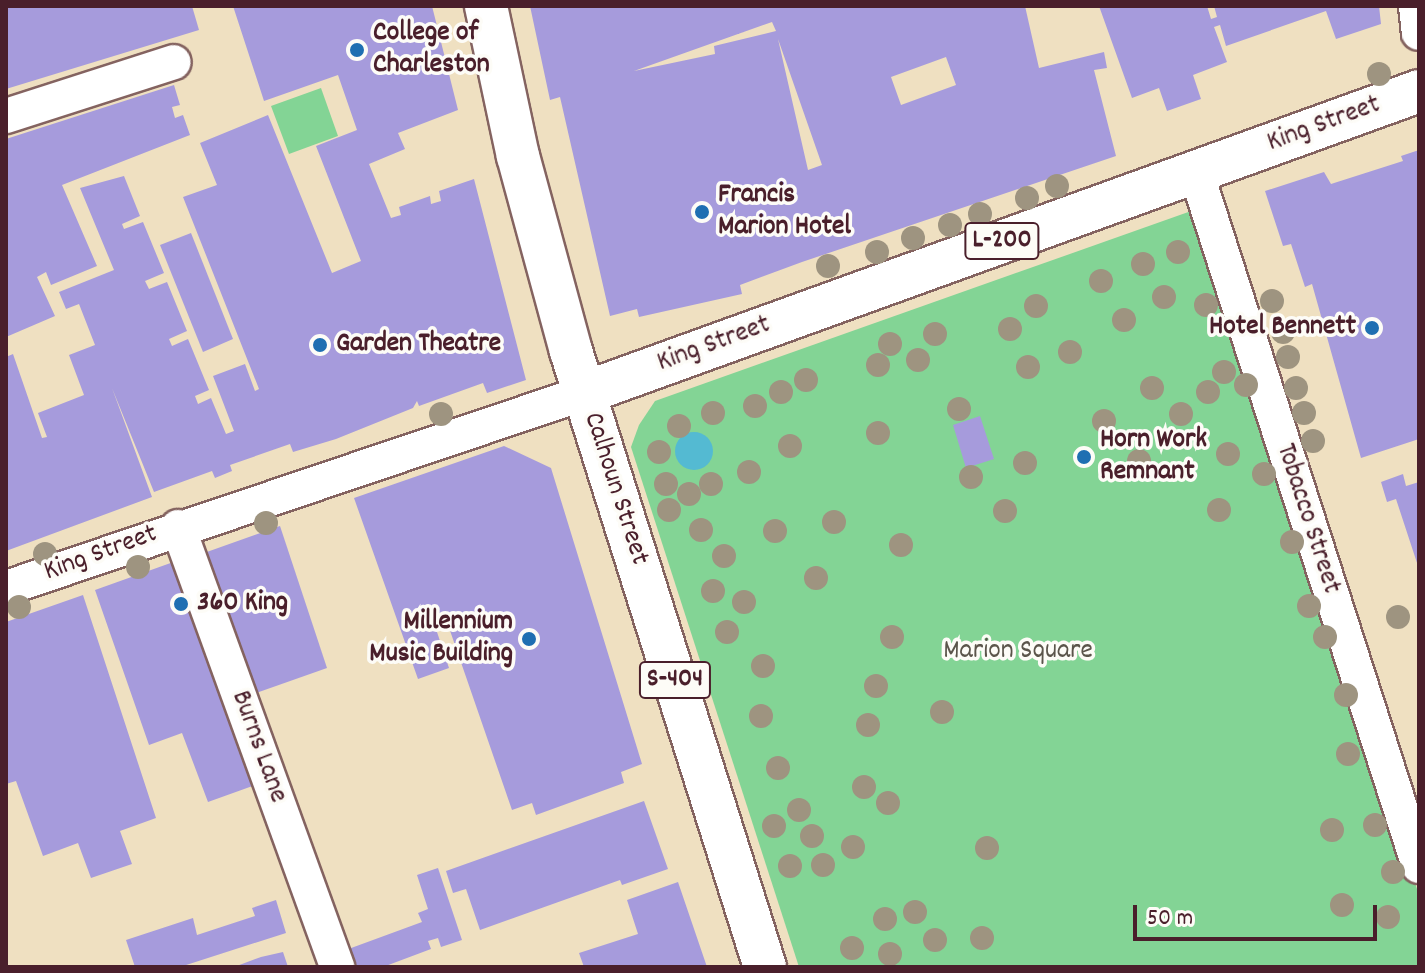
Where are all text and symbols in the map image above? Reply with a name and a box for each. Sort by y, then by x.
place label: College of Charleston [373,17,490,83]
marker: College of Charleston [348,41,366,59]
street label: King Street [1263,89,1385,161]
place label: Francis Marion Hotel [718,179,851,245]
marker: Francis Marion Hotel [693,203,711,221]
road number: L-200 [964,219,1040,263]
street label: King Street [653,309,775,381]
place label: Hotel Bennett [1209,311,1356,345]
marker: Hotel Bennett [1363,319,1381,337]
place label: Garden Theatre [336,328,501,362]
marker: Garden Theatre [311,336,329,354]
street label: Calhoun Street [575,409,655,569]
place label: Horn Work Remnant [1100,424,1207,490]
street label: Tobacco Street [1267,440,1347,598]
marker: Horn Work Remnant [1075,448,1093,466]
street label: King Street [40,518,162,590]
place label: 360 King [197,587,288,621]
marker: 360 King [172,595,190,613]
place label: Millennium Music Building [369,606,513,672]
marker: Millennium Music Building [520,630,538,648]
park label: Marion Square [943,635,1093,669]
road number: S-404 [637,658,713,702]
street label: Burns Lane [222,686,294,808]
scale bar [1137,889,1381,939]
text: 50 m [1147,902,1193,936]

